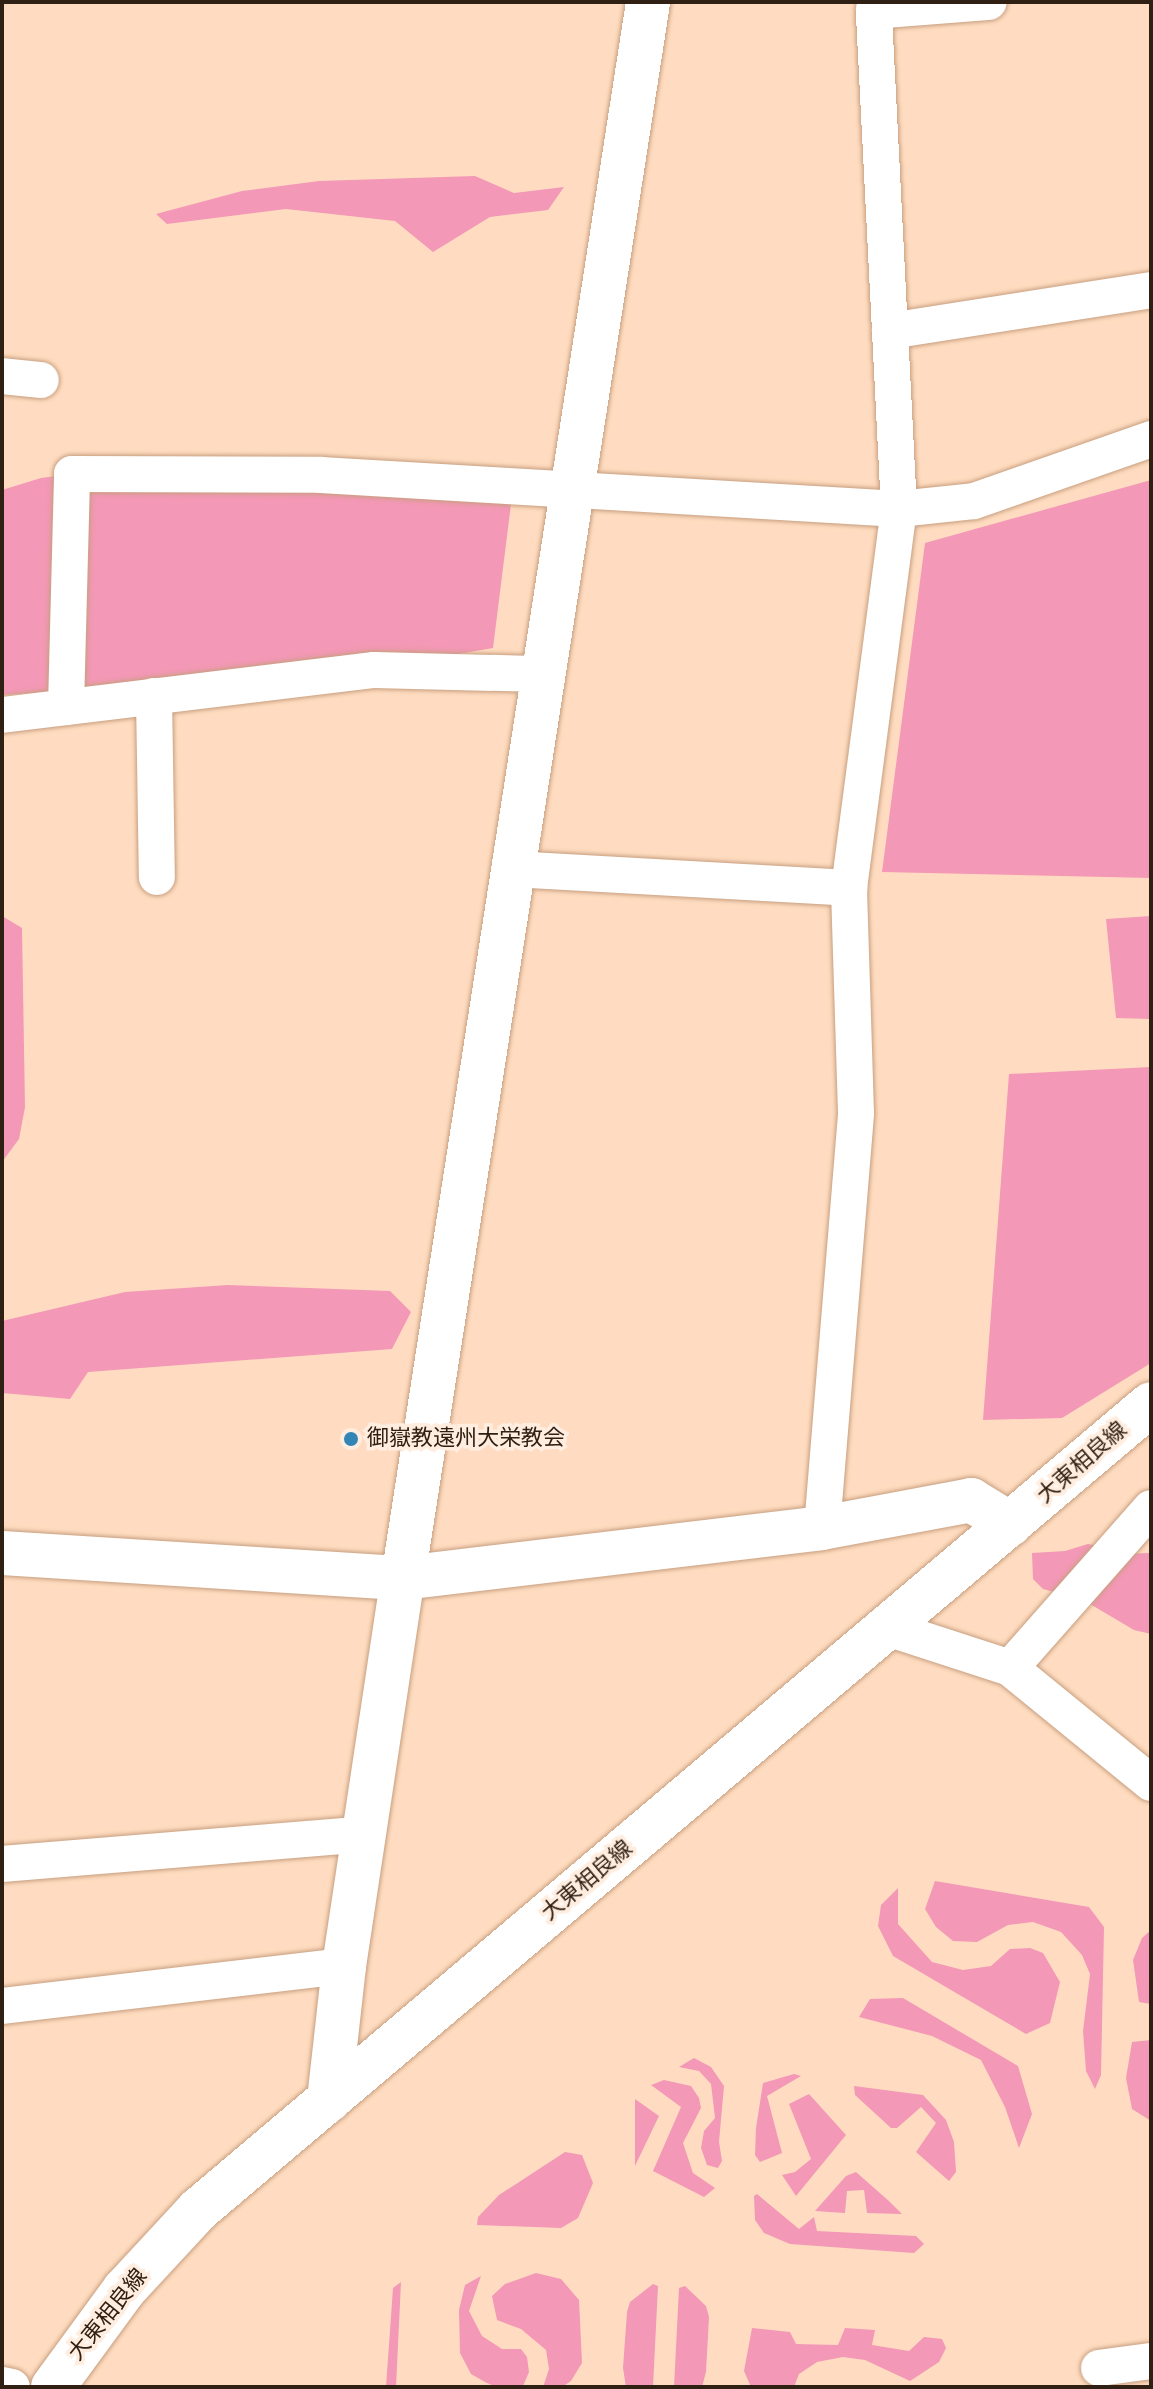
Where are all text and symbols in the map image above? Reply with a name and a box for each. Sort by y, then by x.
street label: 大東相良線 [1032,1417,1132,1509]
place label: 御嶽教遠州大栄教会 [367,1426,565,1452]
marker: 御嶽教遠州大栄教会 [342,1430,360,1448]
street label: 大東相良線 [536,1836,638,1926]
street label: 大東相良線 [63,2264,153,2366]

